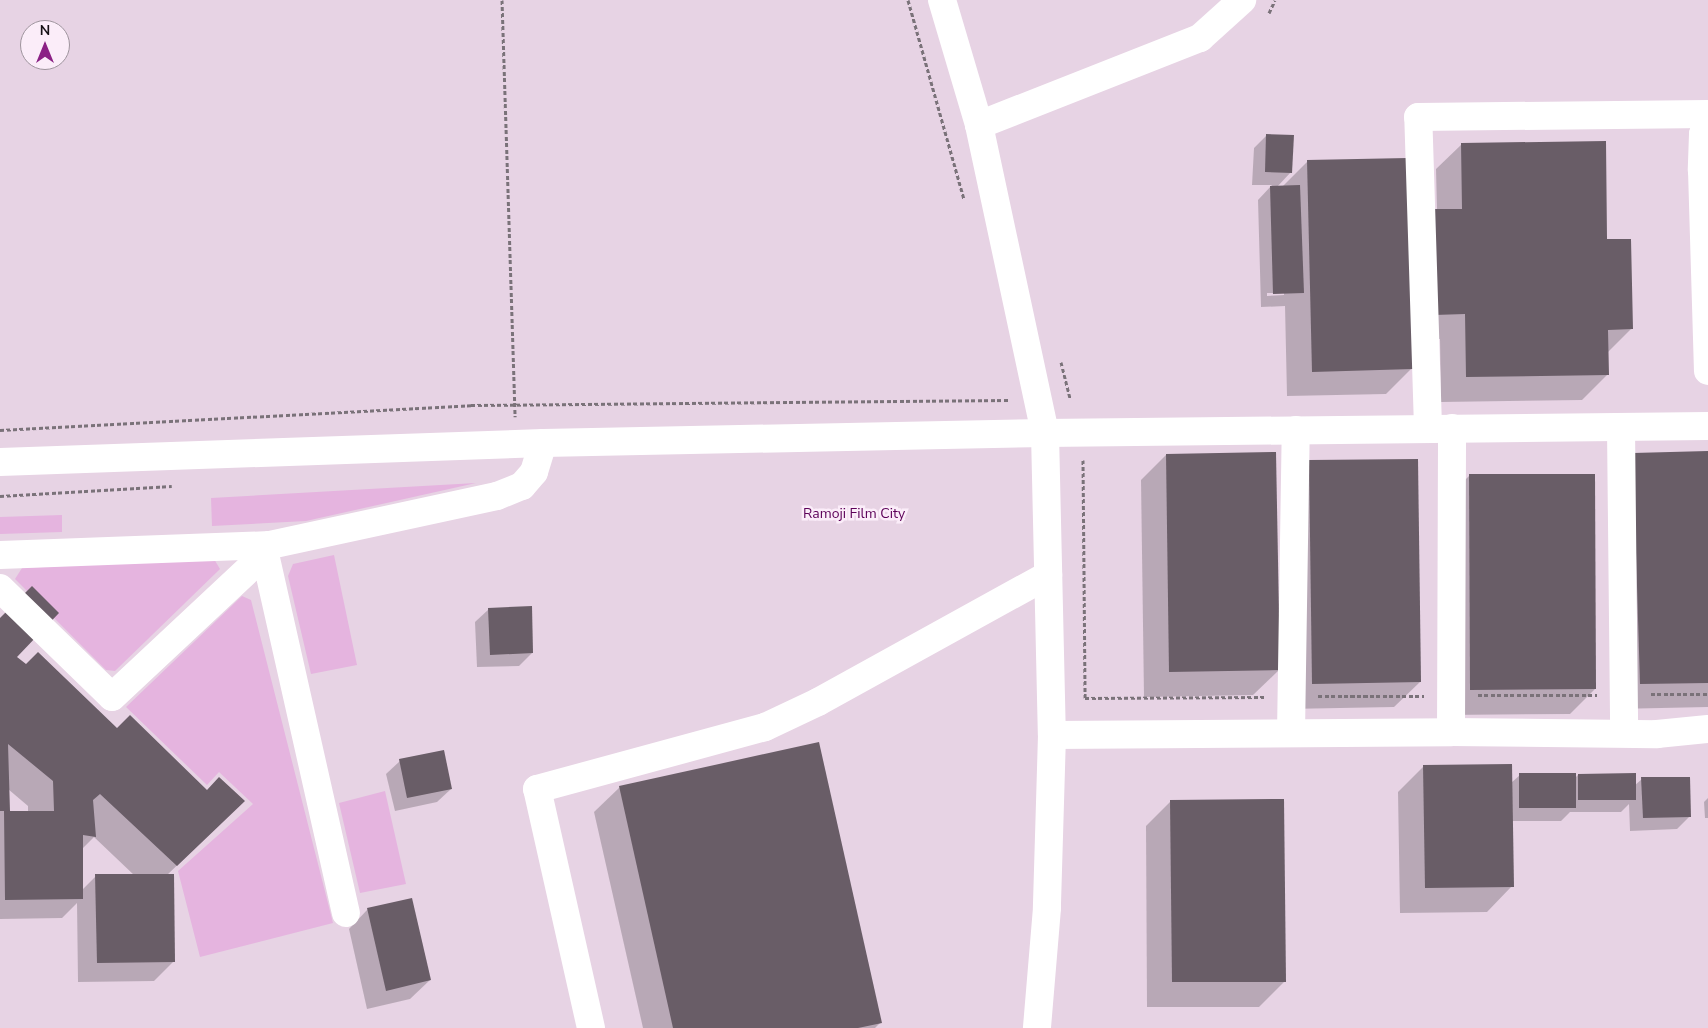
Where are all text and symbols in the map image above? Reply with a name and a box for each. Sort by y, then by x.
north arrow [20,20,70,70]
text: N [40,21,50,40]
park label: Ramoji Film City [803,506,905,522]

